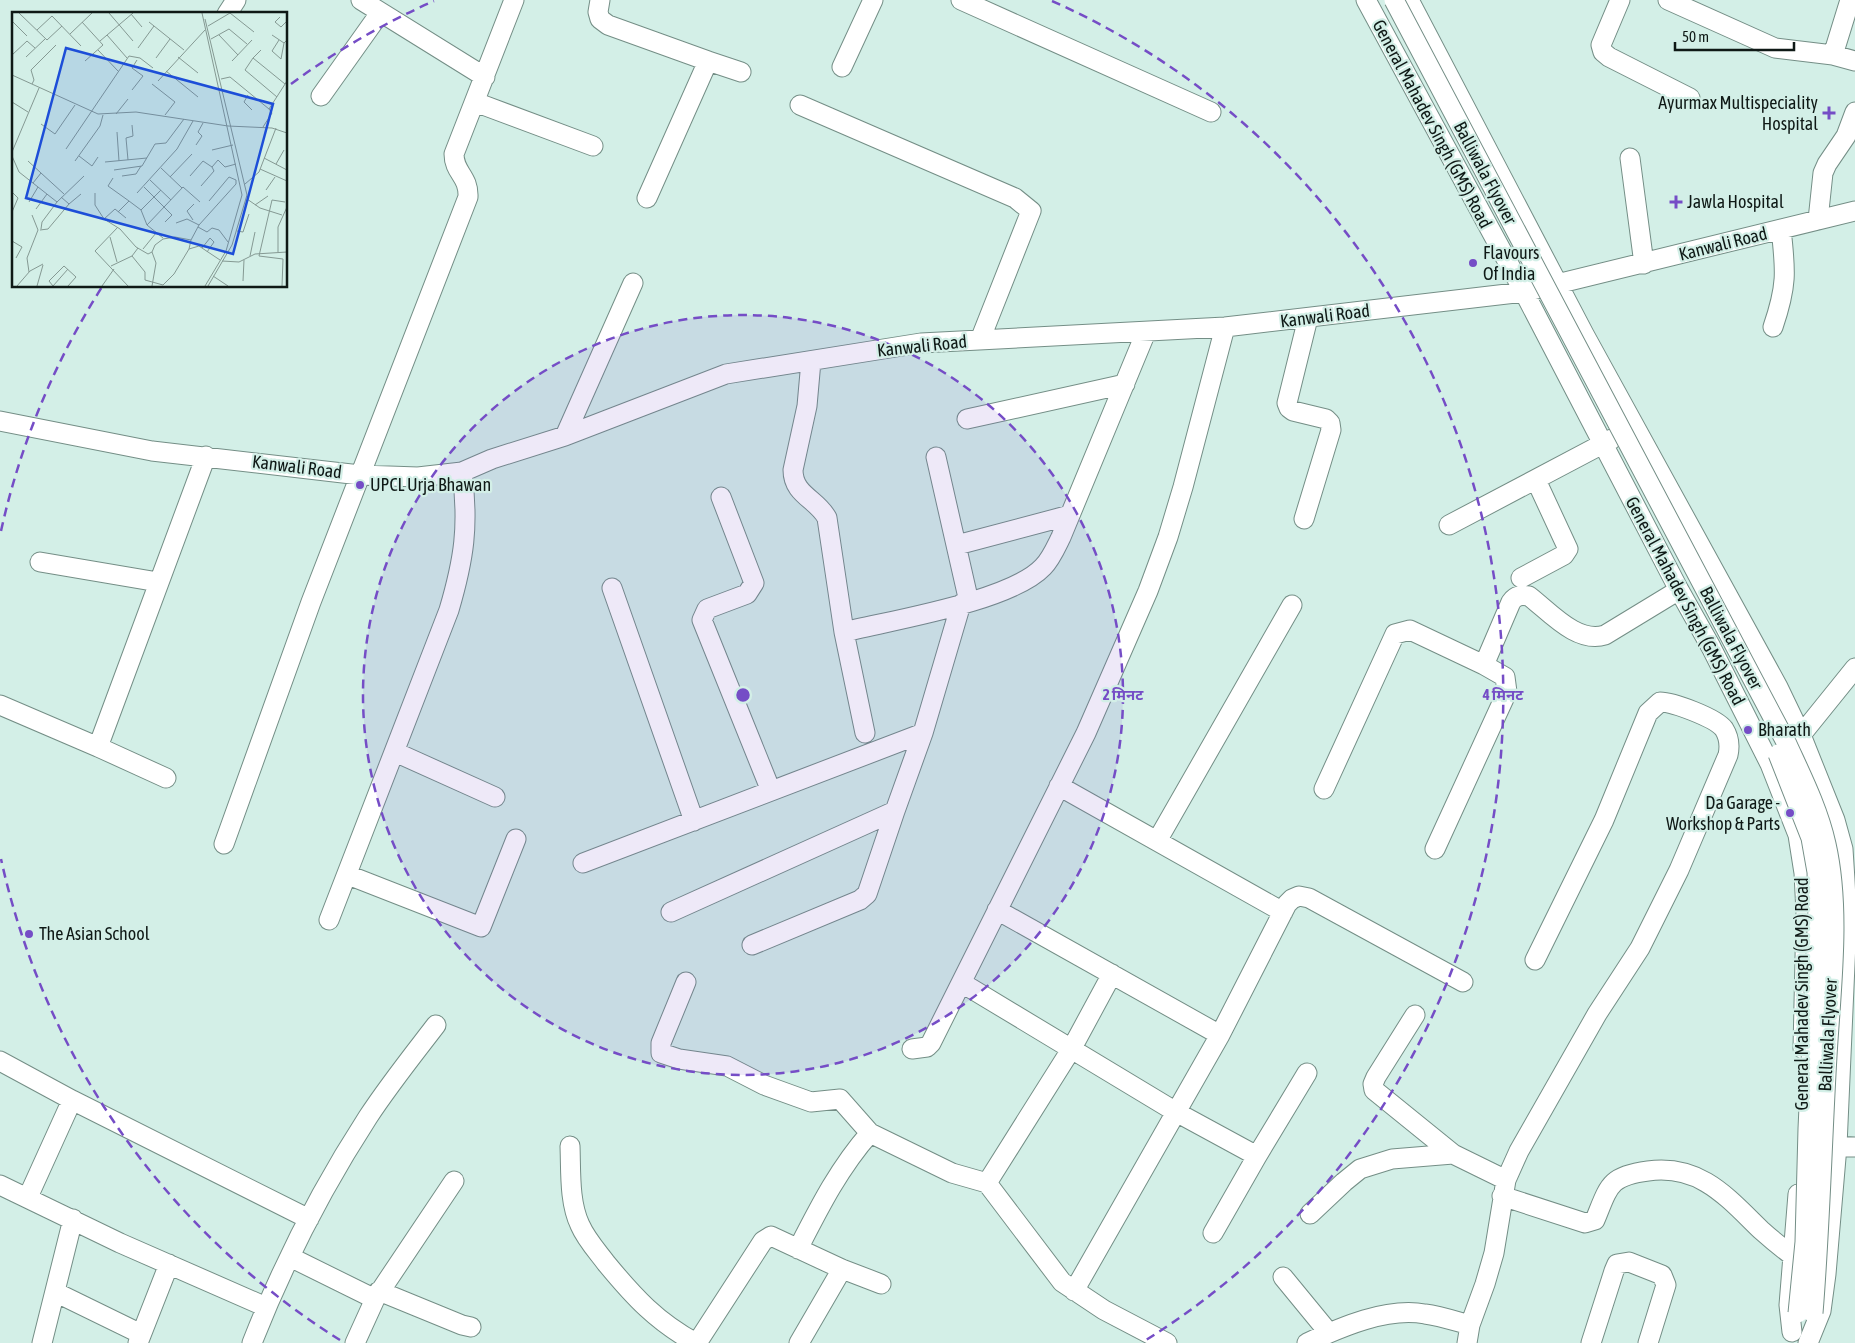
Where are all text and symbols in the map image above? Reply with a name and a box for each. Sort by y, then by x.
inset map [12,12,288,288]
street label: General Mahadev Singh (GMS) Road [1368,16,1496,232]
scale bar [1675,20,1794,52]
text: 50 m [1682,28,1709,45]
place label: Ayurmax Multispeciality Hospital [1658,92,1818,134]
marker: Ayurmax Multispeciality Hospital [1822,106,1836,120]
street label: Balliwala Flyover [1450,118,1522,228]
place label: Jawla Hospital [1687,191,1784,212]
marker: Jawla Hospital [1669,195,1683,209]
street label: Kanwali Road [1677,222,1769,265]
place label: Flavours Of India [1483,242,1539,284]
marker: Flavours Of India [1467,257,1479,269]
street label: Kanwali Road [1279,300,1371,331]
street label: Kanwali Road [876,330,968,361]
street label: Kanwali Road [251,451,343,482]
place label: UPCL Urja Bhawan [370,474,491,495]
marker: UPCL Urja Bhawan [354,479,366,491]
street label: General Mahadev Singh (GMS) Road [1621,493,1749,709]
street label: Balliwala Flyover [1696,583,1768,693]
centre of rings [734,686,752,704]
text: 2 मिनट [1103,686,1144,703]
text: 4 मिनट [1482,686,1524,703]
place label: Bharath [1758,719,1811,740]
marker: Bharath [1742,724,1754,736]
place label: Da Garage - Workshop & Parts [1666,792,1780,834]
marker: Da Garage - Workshop & Parts [1784,807,1796,819]
street label: General Mahadev Singh (GMS) Road [1791,877,1812,1111]
place label: The Asian School [39,923,150,944]
marker: The Asian School [23,928,35,940]
street label: Balliwala Flyover [1814,977,1841,1092]

